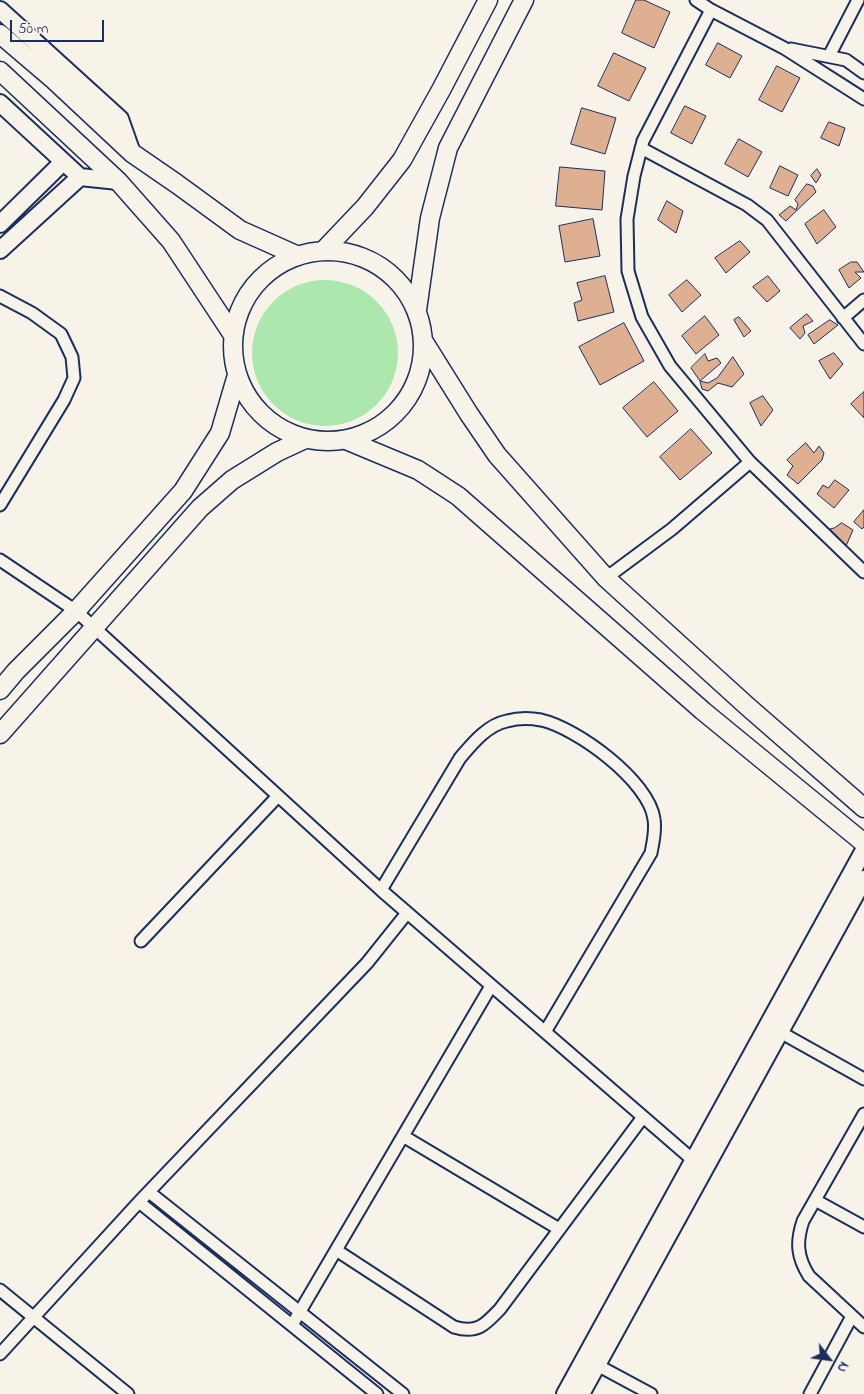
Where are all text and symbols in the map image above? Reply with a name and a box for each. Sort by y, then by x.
scale bar [12,10,106,42]
text: 50 m [18,18,48,40]
north arrow [804,1334,854,1384]
text: N [831,1357,854,1376]

